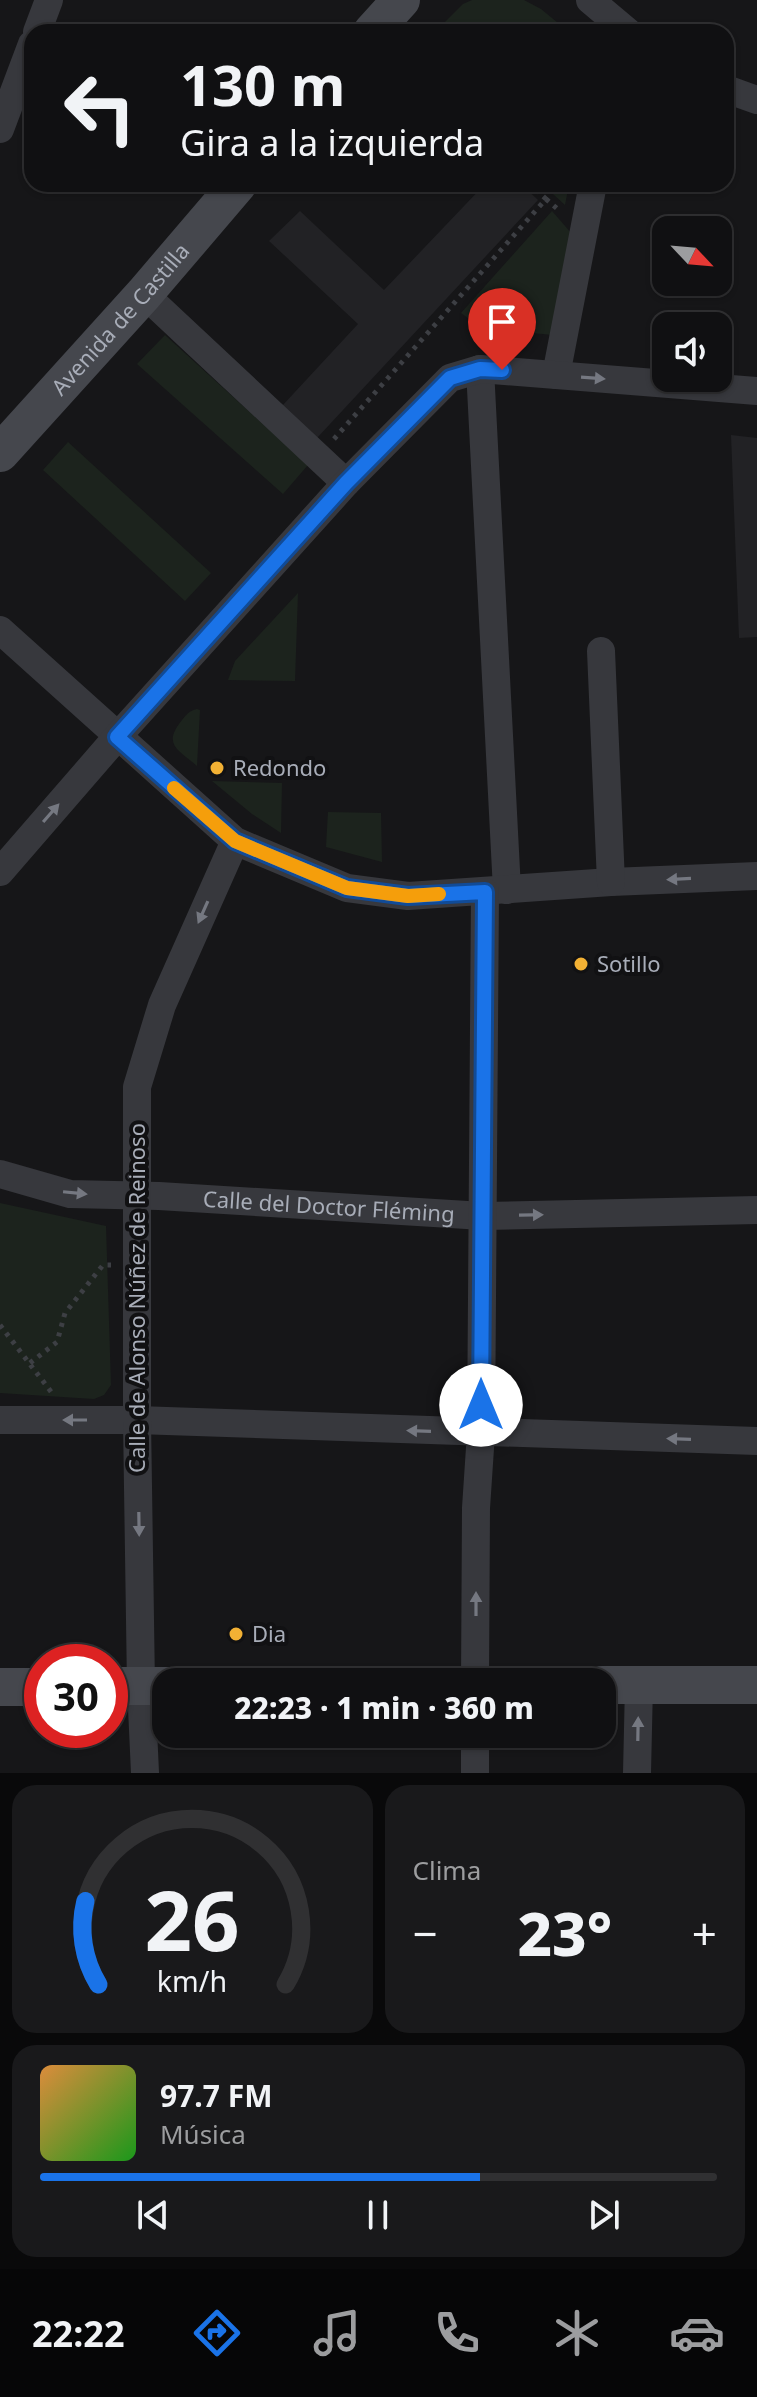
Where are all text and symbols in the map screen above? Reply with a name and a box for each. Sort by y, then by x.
text: 130 m [180,46,345,122]
icon: left [48,56,152,160]
text: Gira a la izquierda [180,118,484,167]
north arrow [652,216,732,296]
map controls [652,216,732,392]
street label: Avenida de Castilla [44,236,195,401]
pin [468,288,536,370]
icon: arrive [480,300,524,344]
button: sound [652,312,732,392]
one-way arrow [581,372,606,385]
place label: Redondo [233,752,326,782]
marker: Redondo [208,759,226,777]
one-way arrow [42,804,59,824]
one-way arrow [666,873,691,886]
one-way arrow [196,901,210,924]
place label: Sotillo [597,948,661,978]
marker: Sotillo [572,955,590,973]
street label: Calle de Alonso Núñez de Reinoso [121,1123,151,1473]
street label: Calle del Doctor Fléming [202,1183,456,1228]
one-way arrow [63,1186,88,1199]
one-way arrow [519,1208,544,1221]
position arrow [439,1363,523,1447]
one-way arrow [62,1414,87,1426]
one-way arrow [406,1424,431,1437]
one-way arrow [666,1433,691,1445]
one-way arrow [132,1512,145,1537]
one-way arrow [470,1591,482,1616]
place label: Dia [252,1618,286,1648]
marker: Dia [227,1625,245,1643]
speed limit sign: 30 [24,1644,128,1748]
text: 22:23 · 1 min · 360 m [234,1687,534,1728]
one-way arrow [632,1716,645,1741]
text: Clima [413,1852,481,1888]
text: 26 [145,1862,240,1975]
text: 23° [517,1892,612,1974]
text: − [413,1903,438,1963]
text: + [692,1903,717,1963]
text: km/h [157,1961,227,2000]
text: 97.7 FM [160,2075,272,2116]
text: Música [160,2116,246,2152]
icon: previous [131,2193,175,2237]
icon: pause [356,2193,400,2237]
icon: next [582,2193,626,2237]
icon: directions [189,2305,245,2361]
icon: music [309,2305,365,2361]
icon: phone [429,2305,485,2361]
icon: climate [549,2305,605,2361]
icon: car [669,2305,725,2361]
text: 22:22 [32,2309,125,2358]

